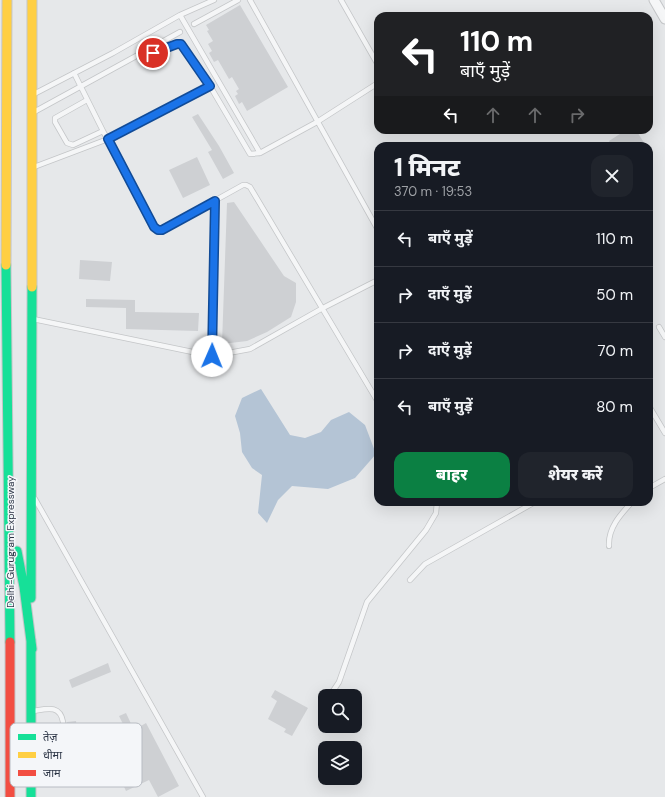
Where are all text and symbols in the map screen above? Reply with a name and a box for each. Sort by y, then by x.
text: 110 m [460,23,533,60]
icon: left [394,28,446,80]
pin [136,36,170,70]
icon: arrive [142,42,164,64]
text: बाएँ मुड़ें [460,59,510,83]
icon: left [440,104,462,126]
icon: ahead [482,104,504,126]
icon: ahead [524,104,546,126]
icon: right [566,104,588,126]
text: 1 मिनट [394,152,460,183]
button: close [591,155,633,197]
text: 370 m · 19:53 [394,183,472,200]
icon: left [394,228,416,250]
text: बाएँ मुड़ें [428,228,473,248]
text: 110 m [596,229,633,249]
icon: right [394,284,416,306]
text: दाएँ मुड़ें [428,284,472,304]
text: 50 m [596,285,633,305]
position arrow [191,335,233,377]
icon: right [394,340,416,362]
text: दाएँ मुड़ें [428,340,472,360]
text: 70 m [598,341,633,361]
icon: left [394,396,416,418]
text: बाएँ मुड़ें [428,396,473,416]
text: 80 m [596,397,633,417]
button: बाहर [394,452,510,498]
button: शेयर करें [518,452,633,498]
street label: Delhi-Gurugram Expressway [4,476,17,608]
map controls [318,689,362,785]
button: search [318,689,362,733]
legend [10,723,142,787]
text: तेज़ [43,730,58,744]
button: layers [318,741,362,785]
text: धीमा [43,748,62,762]
text: जाम [43,766,61,780]

